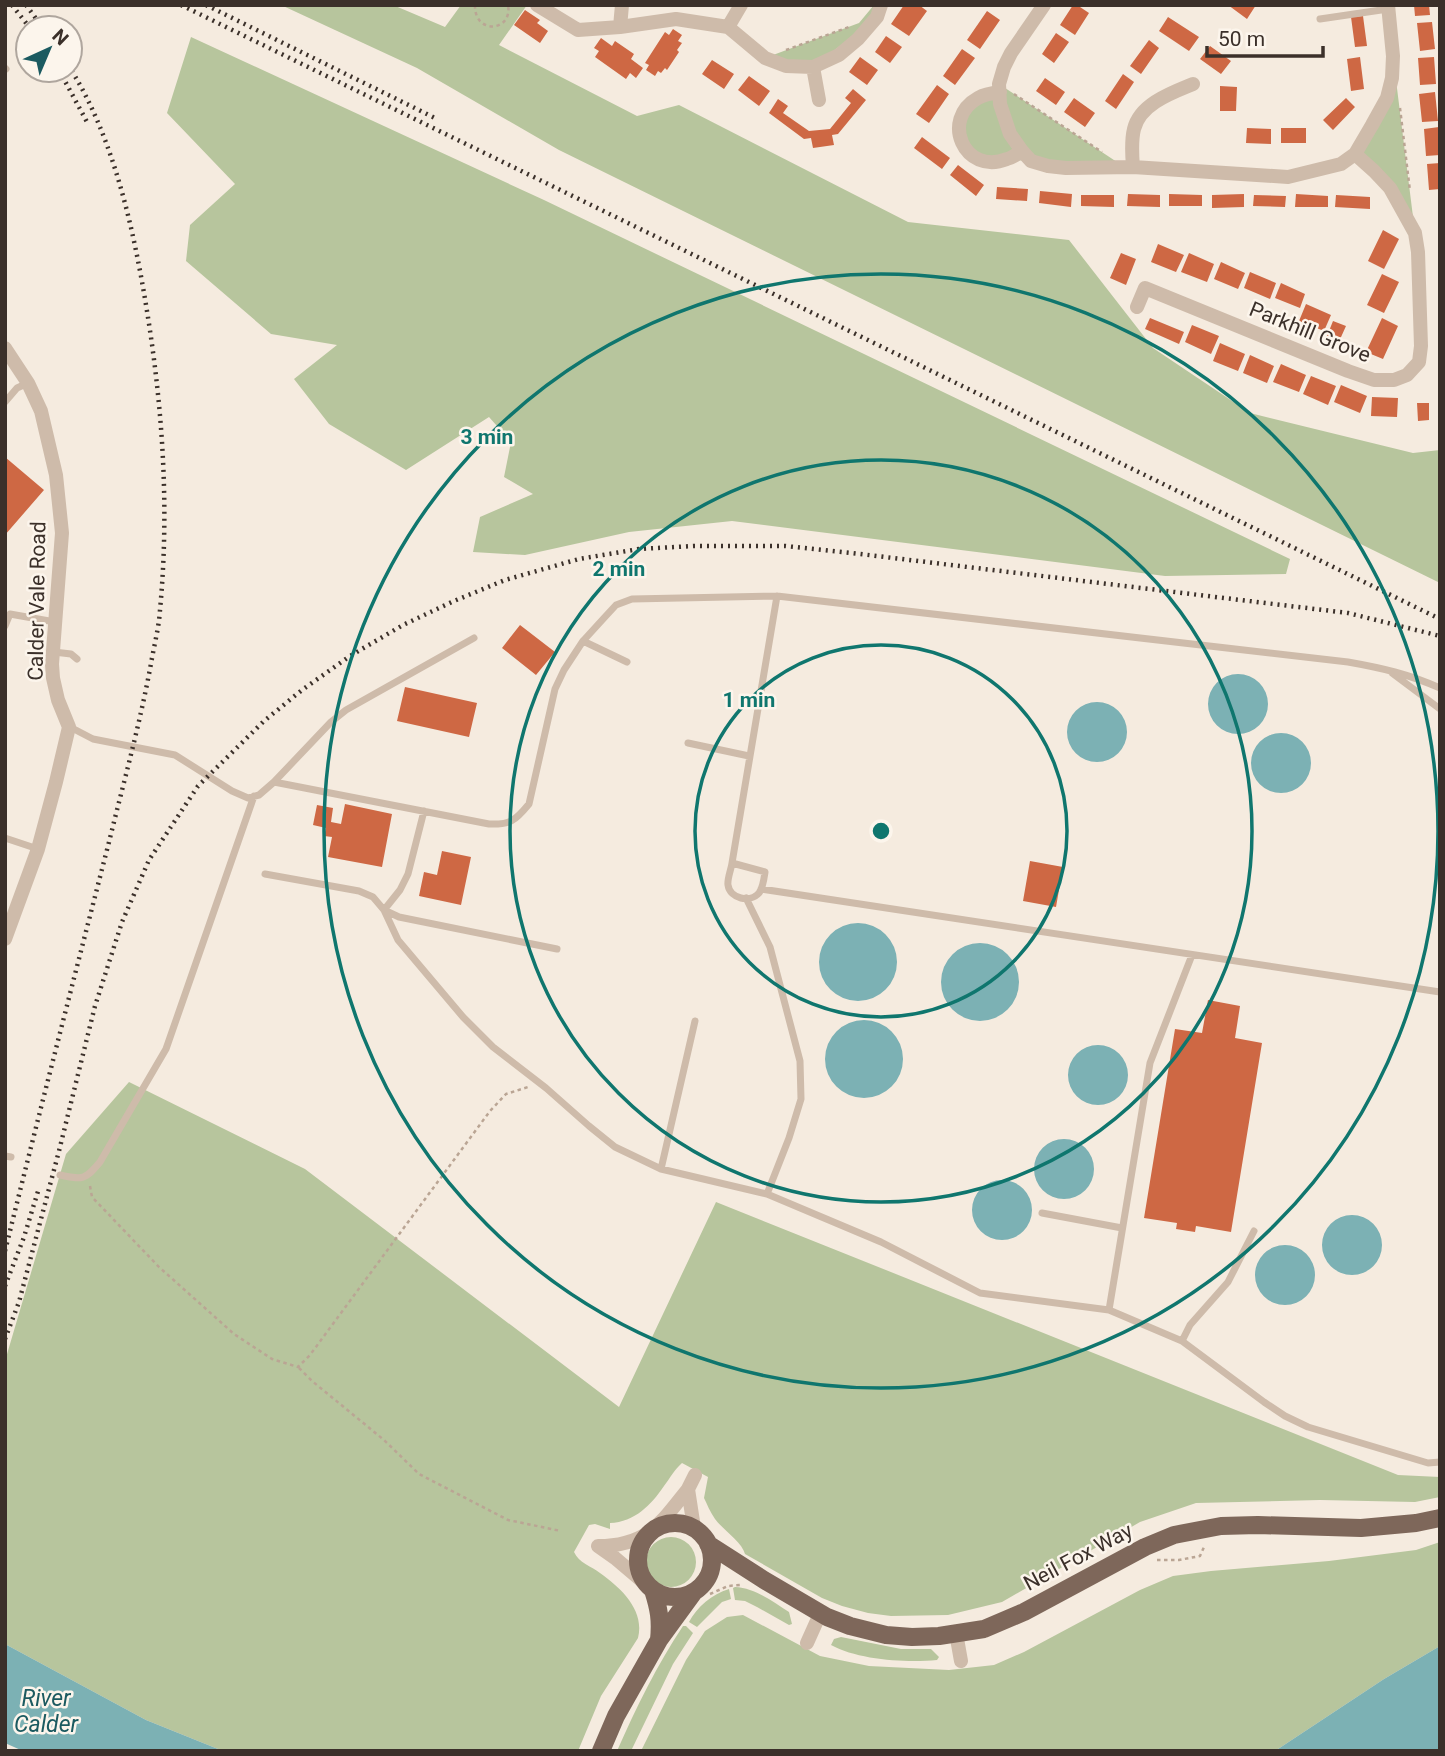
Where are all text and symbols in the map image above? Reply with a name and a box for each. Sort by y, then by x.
north arrow [14,14,84,84]
scale bar [1207,14,1322,58]
text: N [48,24,73,50]
text: 50 m [1218,27,1265,51]
street label: Parkhill Grove [1246,297,1374,367]
text: 3 min [461,425,513,449]
street label: Calder Vale Road [24,521,50,681]
text: 2 min [593,557,645,581]
text: 1 min [723,688,775,712]
centre of rings [869,819,893,843]
street label: Neil Fox Way [1019,1518,1137,1596]
water label: River Calder [14,1685,79,1738]

